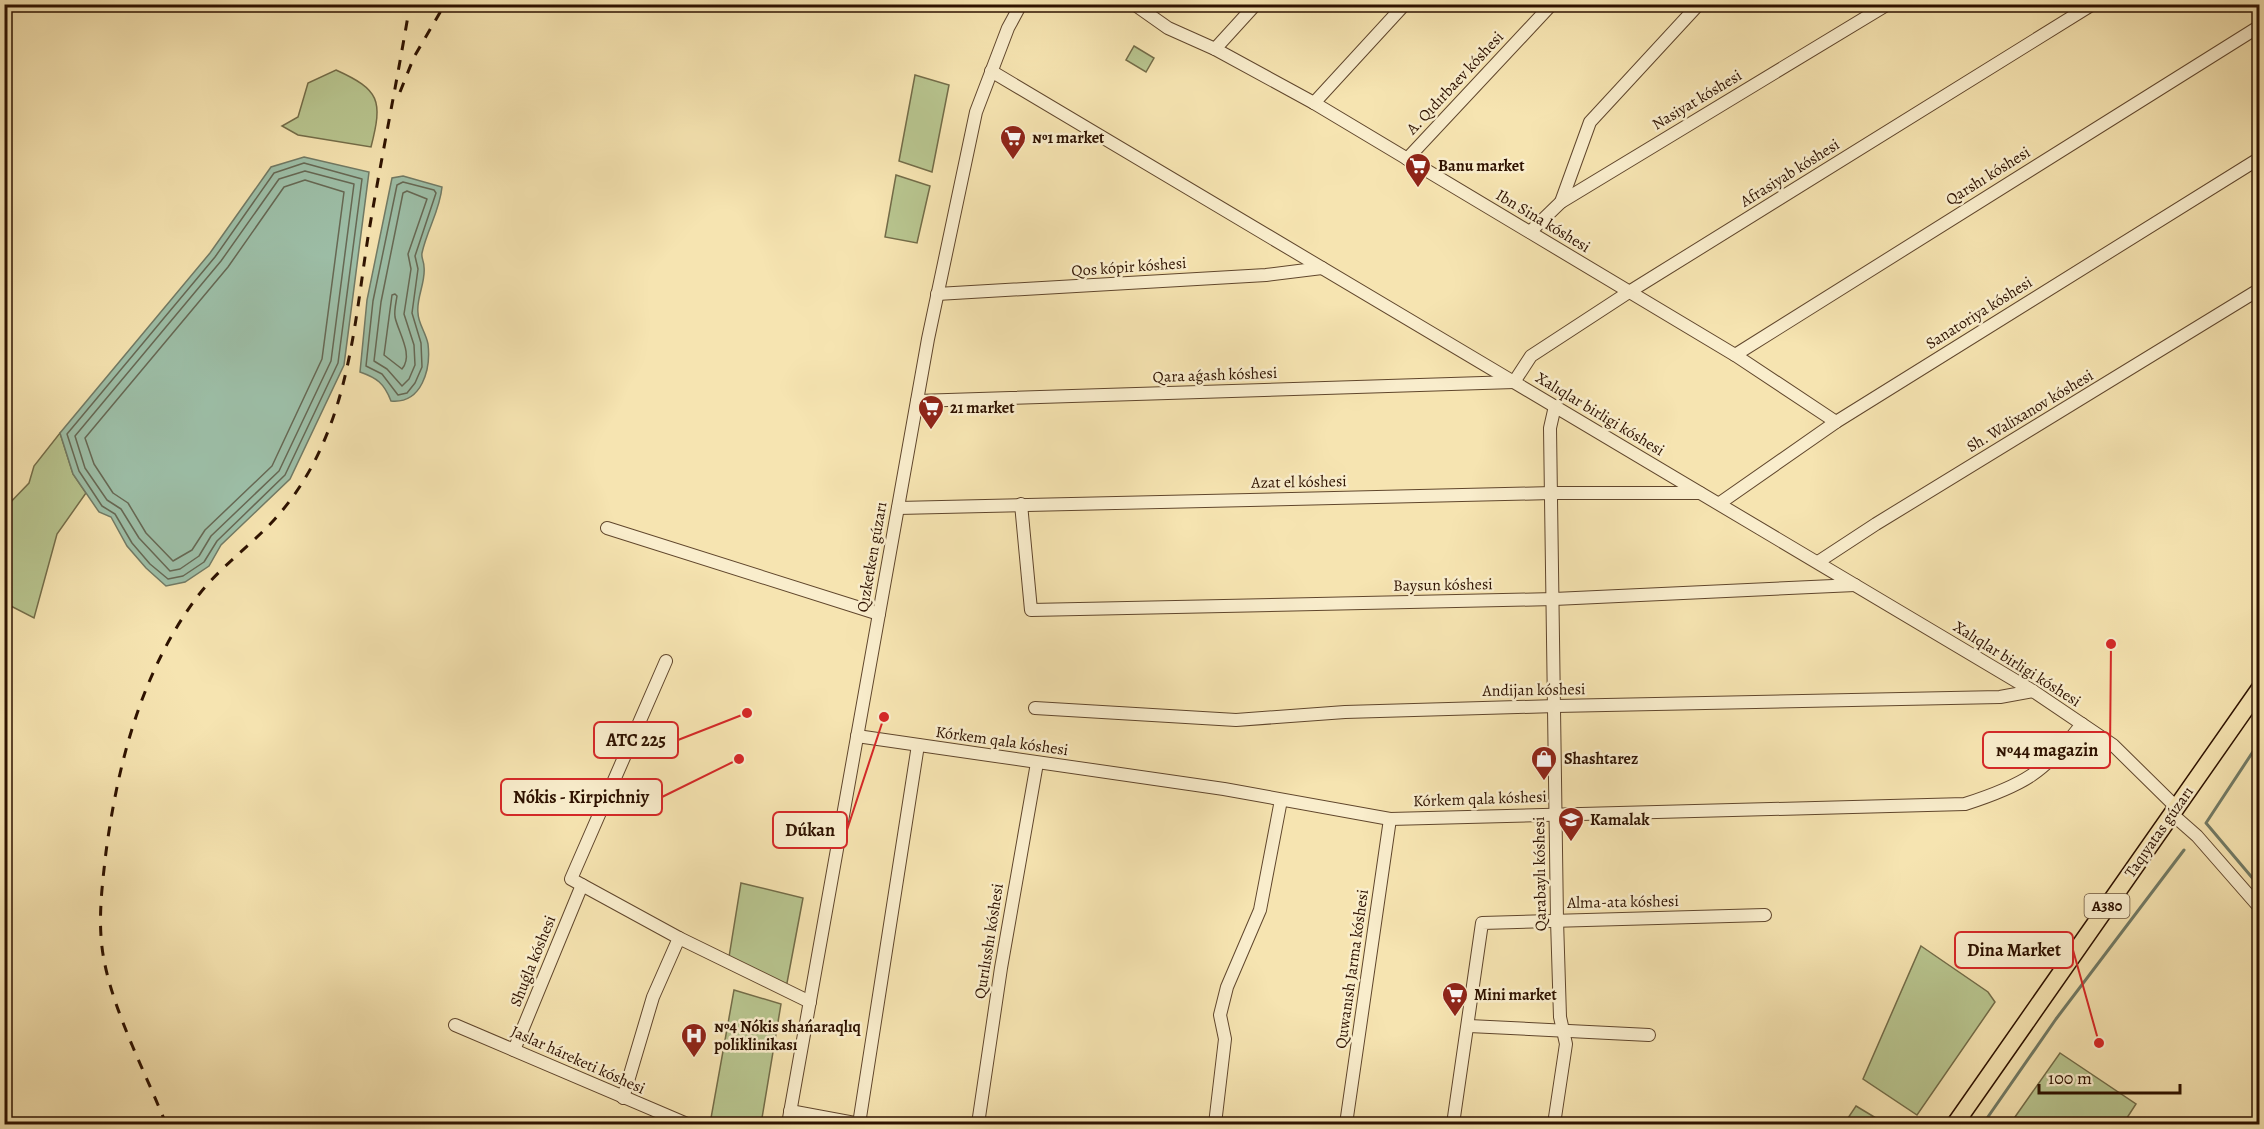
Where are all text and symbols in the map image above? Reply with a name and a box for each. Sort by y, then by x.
street label: A. Qıdırbaev kóshesi [1401,27,1509,140]
street label: Nasiyat kóshesi [1648,65,1746,135]
supermarket icon: №1 market [998,123,1028,161]
place label: №1 market [1032,127,1105,149]
street label: Afrasiyab kóshesi [1735,134,1844,213]
street label: Qarshı kóshesi [1941,141,2035,211]
supermarket icon: Banu market [1403,151,1433,189]
place label: Banu market [1438,155,1525,177]
street label: Ibn Sina kóshesi [1492,184,1594,258]
street label: Qos kópir kóshesi [1071,252,1187,282]
street label: Sanatoriya kóshesi [1921,271,2037,355]
street label: Qara aǵash kóshesi [1152,362,1278,388]
street label: Sh. Walixanov kóshesi [1962,364,2098,458]
street label: Xalıqlar birligi kóshesi [1531,367,1669,461]
supermarket icon: 21 market [916,393,946,431]
place label: 21 market [950,397,1015,419]
street label: Azat el kóshesi [1250,470,1347,494]
street label: Qızketken gúzarı [851,500,893,614]
street label: Baysun kóshesi [1393,573,1493,597]
street label: Xalıqlar birligi kóshesi [1949,616,2085,712]
street label: Andijan kóshesi [1481,678,1586,702]
street label: Kórkem qala kóshesi [934,721,1070,761]
callout: АТС 225 [594,722,678,758]
text: АТС 225 [605,728,666,752]
callout: №44 magazin [1983,732,2110,768]
text: №44 magazin [1996,738,2098,762]
shop icon: Shashtarez [1529,744,1559,782]
place label: Shashtarez [1564,748,1638,770]
callout: Nókis - Kirpichniy [501,779,662,815]
street label: Taqıyatas gúzarı [2119,782,2199,882]
text: Nókis - Kirpichniy [513,785,650,809]
street label: Kórkem qala kóshesi [1413,786,1547,812]
school or university icon: Kamalak [1556,805,1586,843]
place label: Kamalak [1590,809,1650,831]
callout: Dúkan [773,812,847,848]
street label: Qarabaylı kóshesi [1528,816,1552,932]
text: Dúkan [785,818,835,842]
street label: Qurılısshı kóshesi [969,882,1009,1000]
street label: Quwanısh Jarma kóshesi [1330,888,1374,1050]
street label: Alma-ata kóshesi [1566,890,1679,914]
road number: A380 [2084,894,2130,918]
street label: Shuǵla kóshesi [505,912,561,1010]
callout: Dina Market [1955,932,2073,968]
text: Dina Market [1967,938,2061,962]
supermarket icon: Mini market [1440,980,1470,1018]
place label: Mini market [1474,984,1557,1006]
place label: №4 Nókis shańaraqlıq poliklinikası [714,1016,862,1056]
street label: Jaslar háreketi kóshesi [507,1020,649,1100]
hospital icon: №4 Nókis shańaraqlıq poliklinikası [679,1021,709,1059]
scale bar [2039,1057,2180,1095]
text: 100 m [2048,1066,2092,1090]

